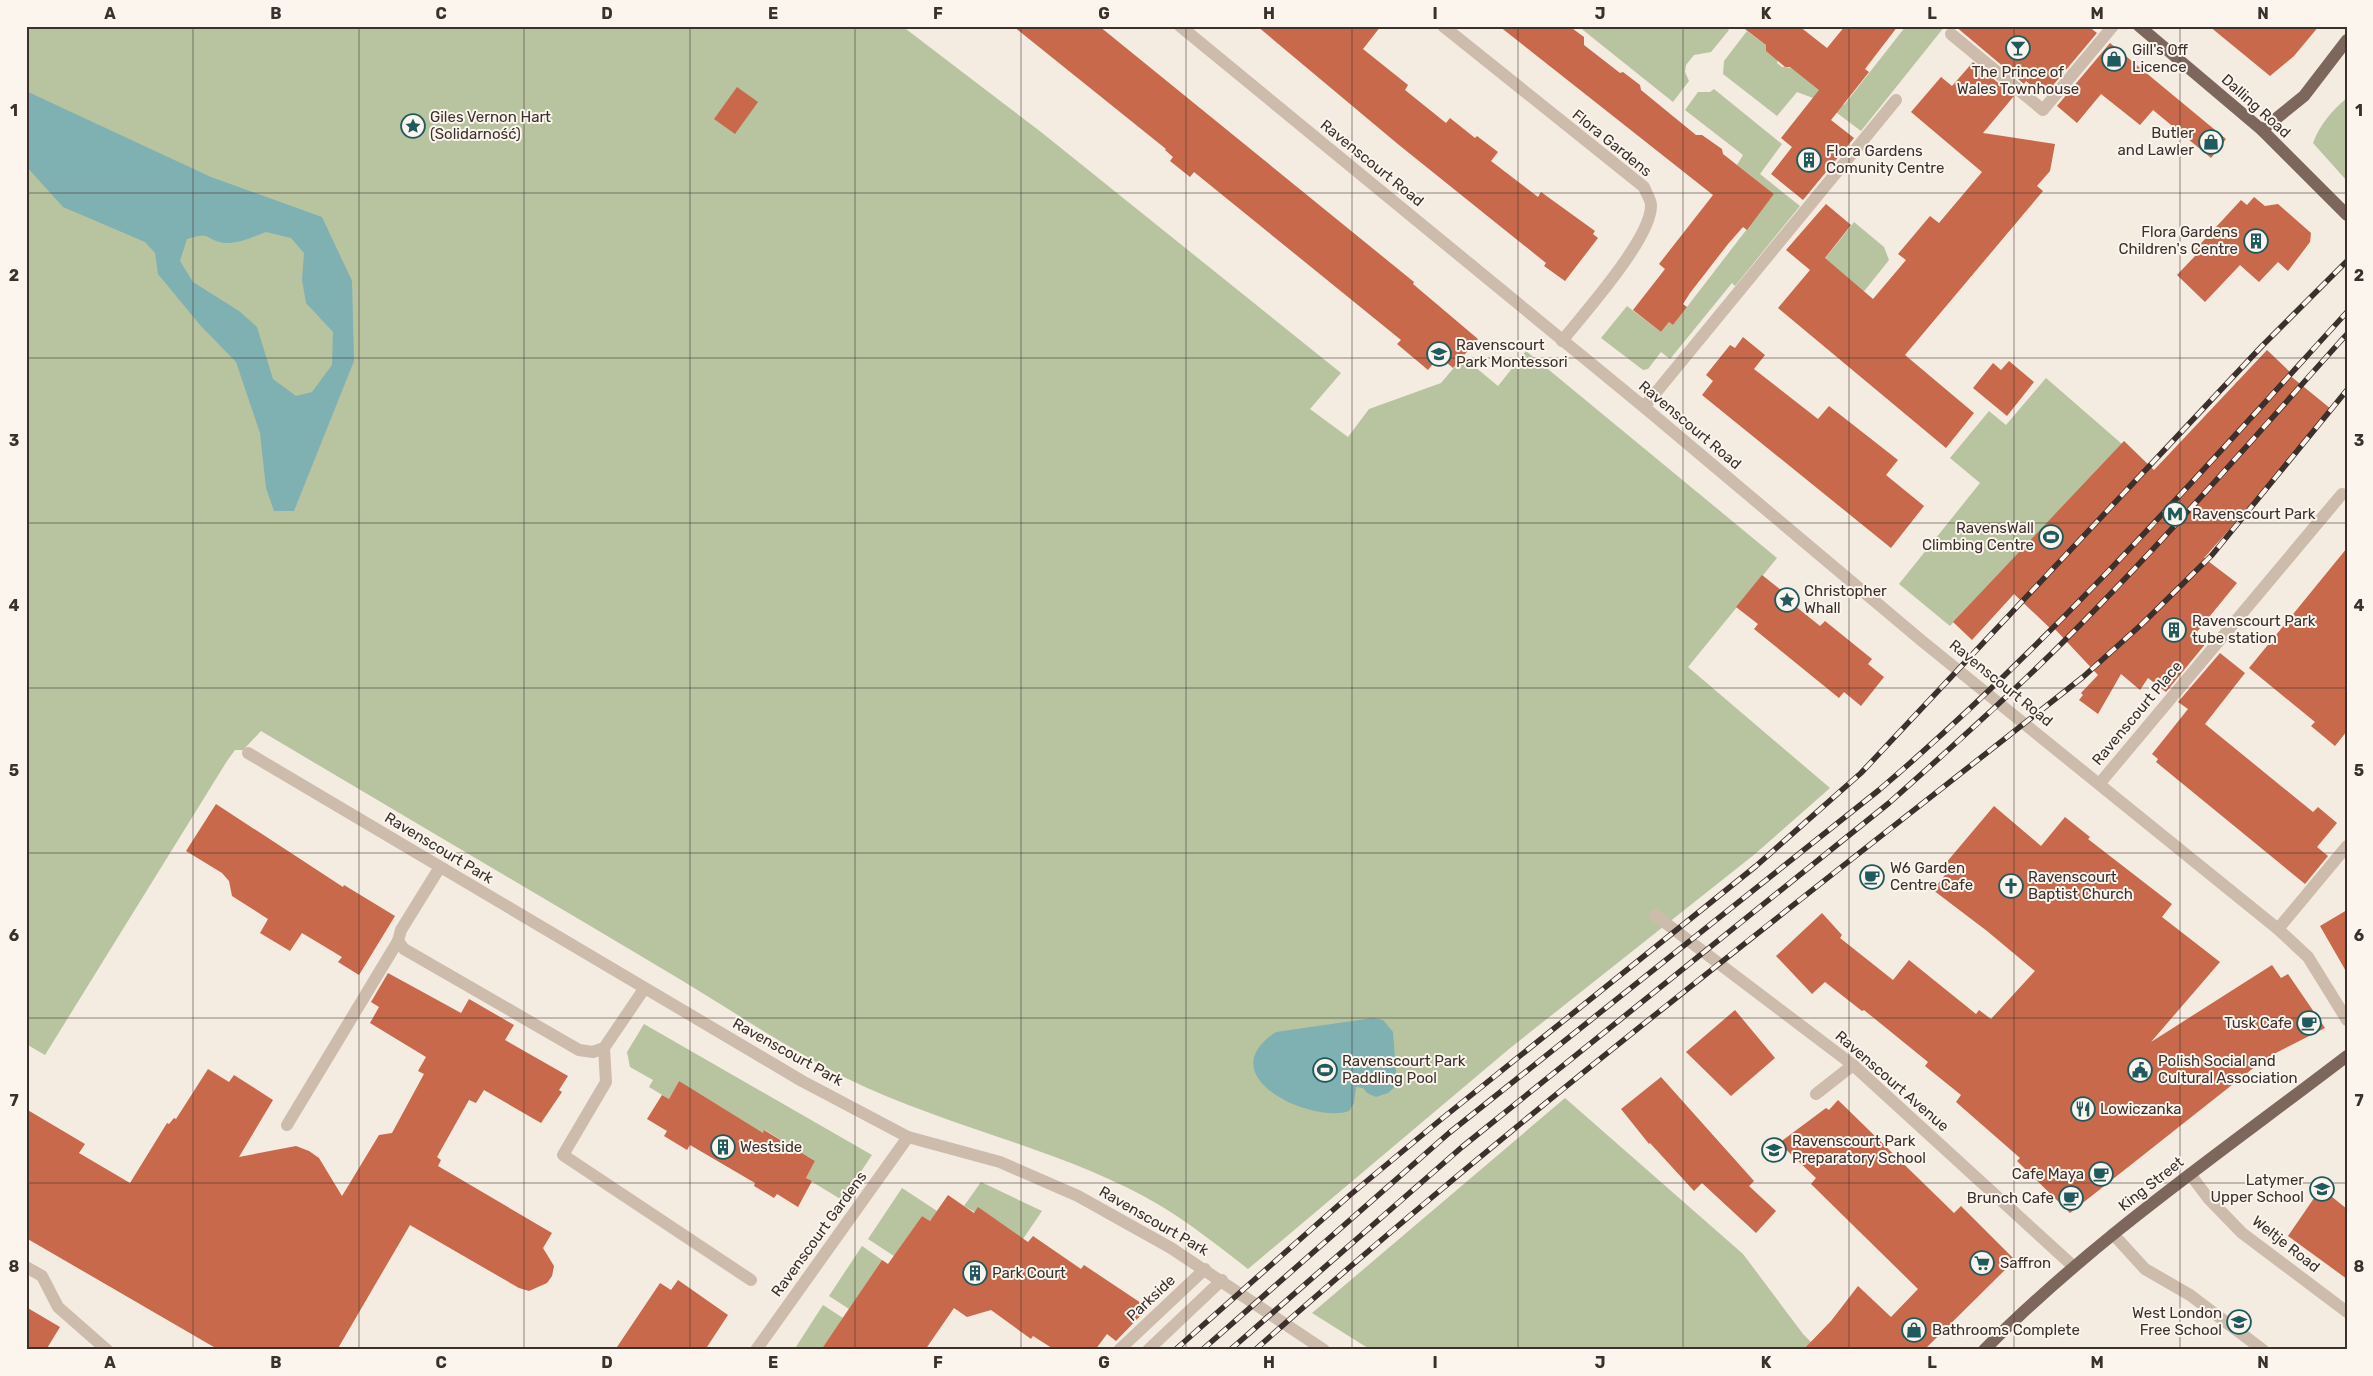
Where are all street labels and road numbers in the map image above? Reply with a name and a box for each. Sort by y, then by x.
street label: Dalling Road [2218,70,2294,142]
street label: Flora Gardens [1569,106,1655,181]
street label: Ravenscourt Road [1317,116,1427,210]
street label: Ravenscourt Road [1635,377,1745,473]
street label: Ravenscourt Road [1946,636,2056,730]
street label: Ravenscourt Place [2088,657,2186,769]
street label: Ravenscourt Park [381,808,497,888]
street label: Ravenscourt Park [730,1014,847,1090]
street label: Ravenscourt Avenue [1832,1027,1952,1135]
street label: King Street [2115,1153,2187,1215]
street label: Ravenscourt Gardens [768,1168,871,1300]
street label: Ravenscourt Park [1096,1182,1212,1260]
street label: Weltje Road [2249,1212,2323,1276]
street label: Parkside [1123,1271,1179,1325]

